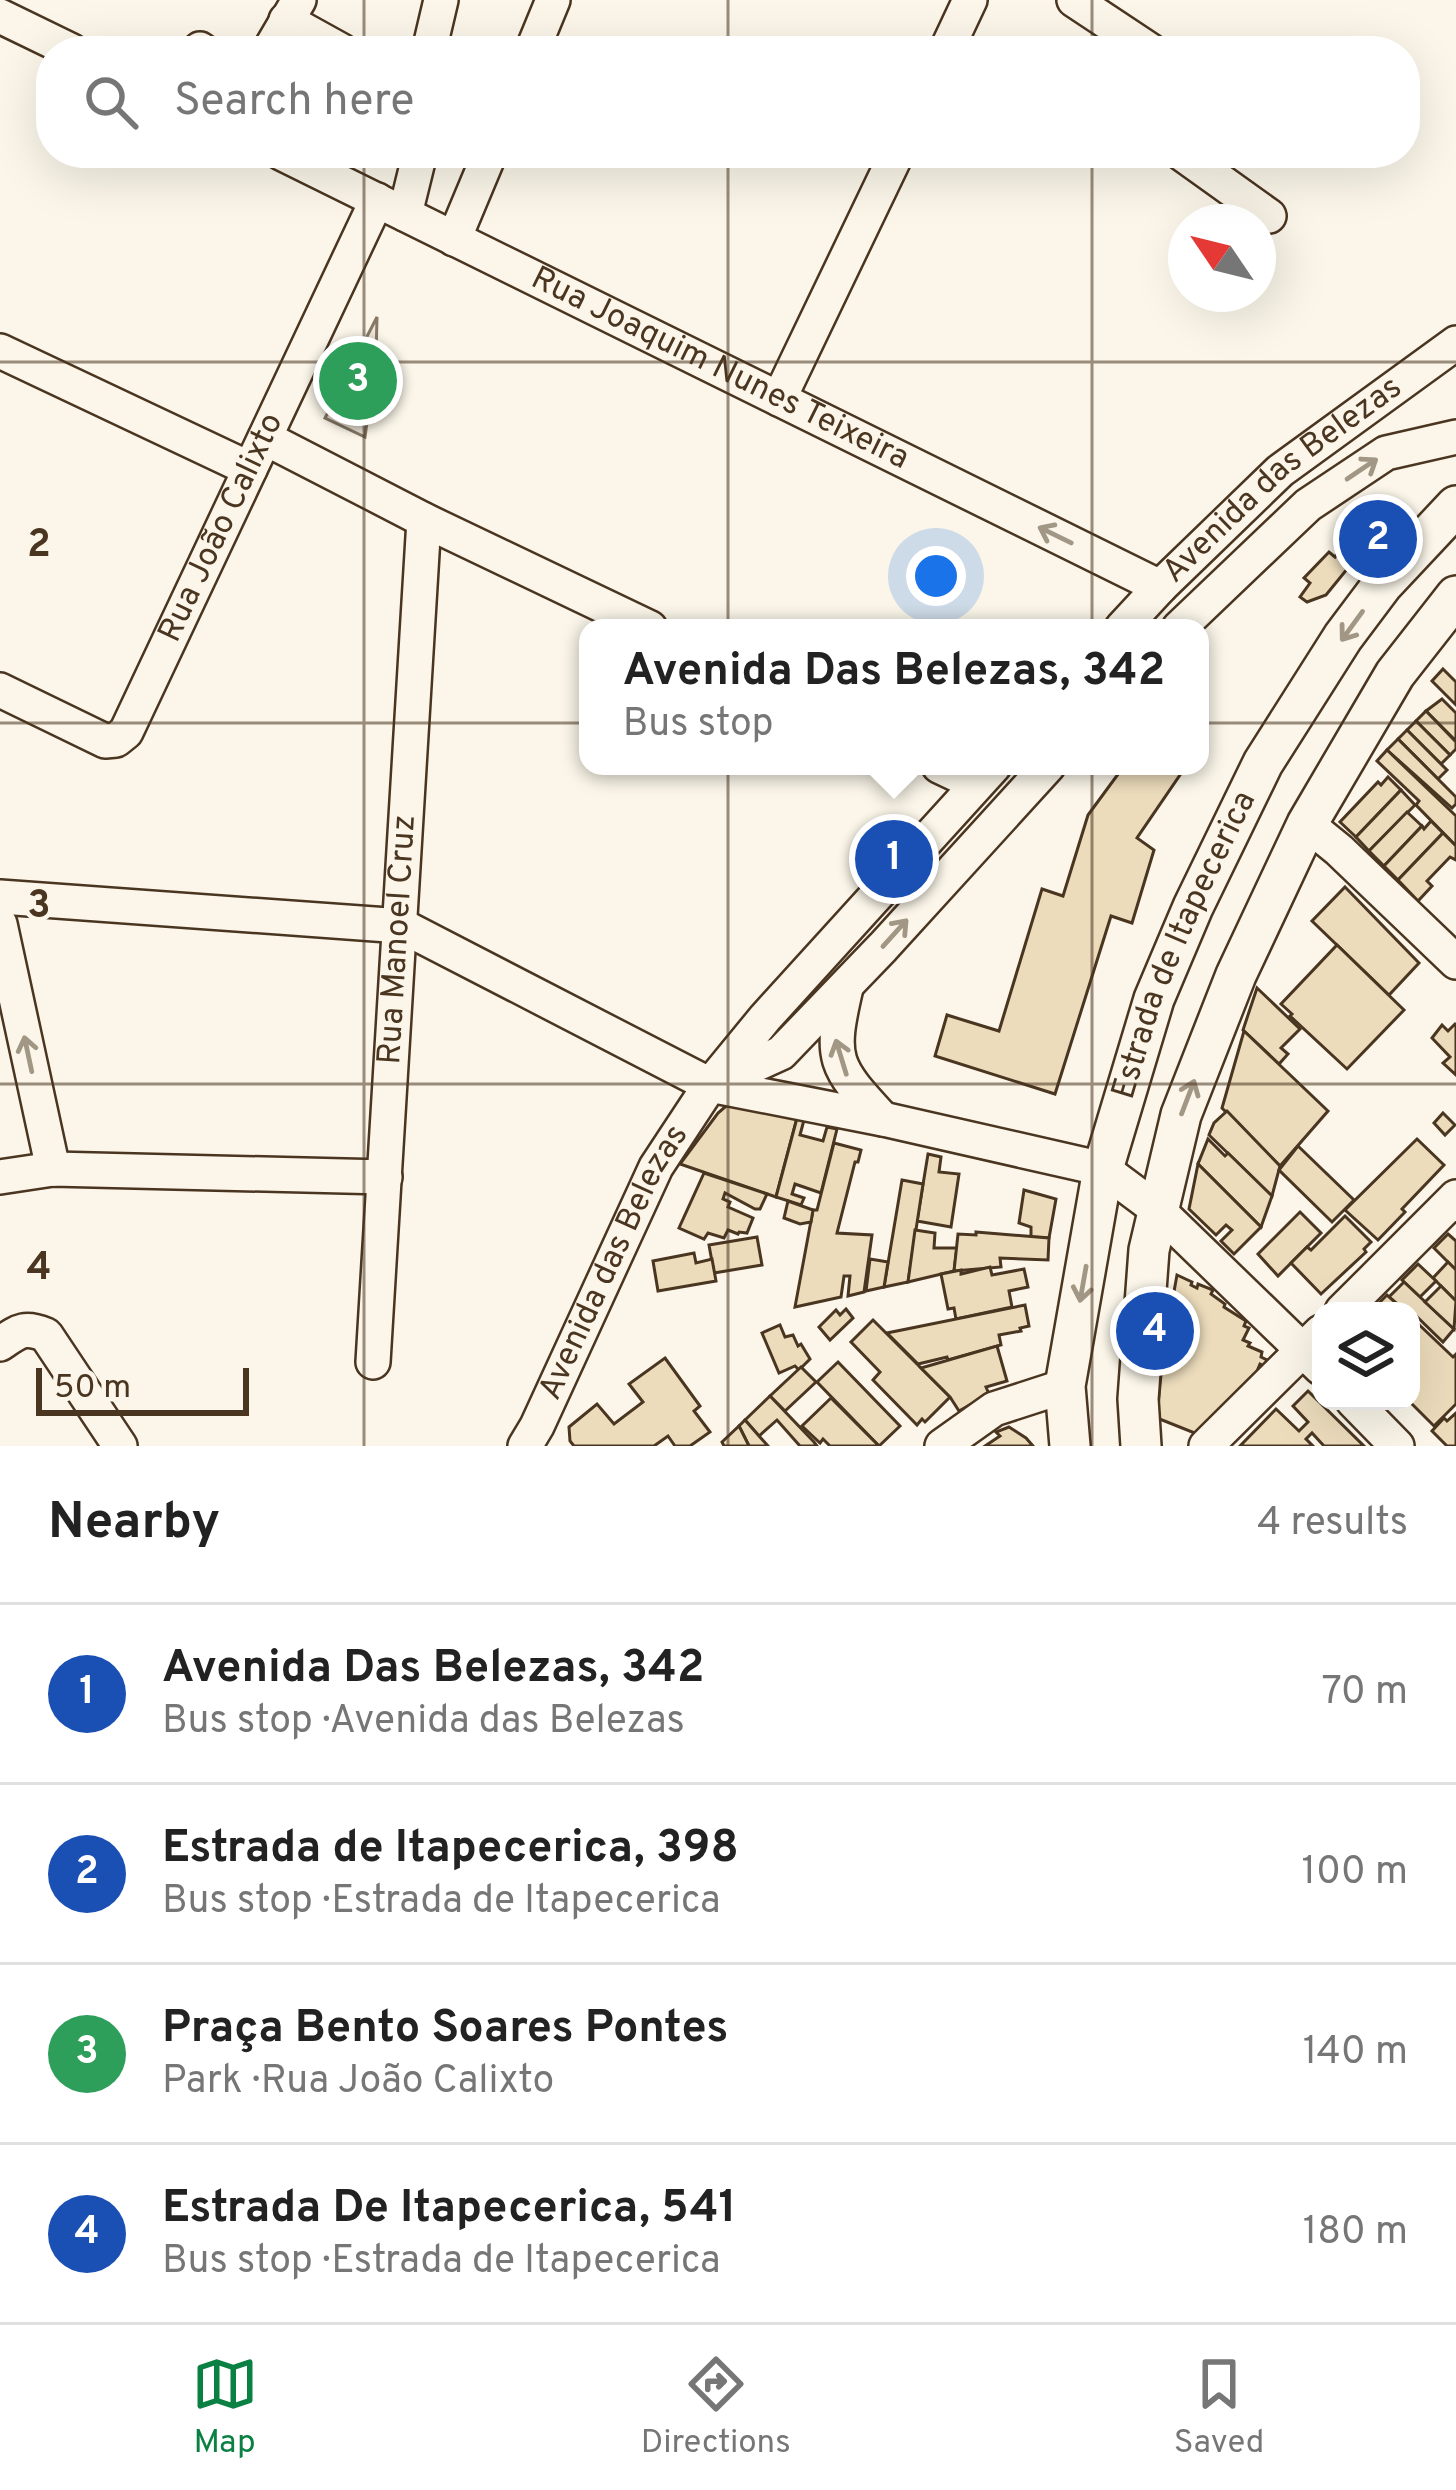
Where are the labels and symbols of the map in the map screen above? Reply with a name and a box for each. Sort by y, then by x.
north arrow [1168,204,1276,312]
street label: Rua Joaquim Nunes Teixeira [524,259,915,480]
pin: 3 [319,336,397,426]
street label: Avenida das Belezas [1155,368,1411,593]
street label: Rua João Calixto [150,407,294,649]
one-way arrow [1345,457,1379,482]
pin: 2 [1339,494,1417,584]
text: 2 [27,522,51,571]
one-way arrow [1038,523,1073,546]
your location [906,546,966,606]
one-way arrow [1340,609,1365,642]
street label: Estrada de Itapecerica [1104,785,1267,1104]
street label: Rua Manoel Cruz [370,814,427,1066]
pin: 1 [855,814,933,904]
text: 3 [27,883,51,932]
one-way arrow [881,919,908,949]
one-way arrow [16,1036,39,1074]
one-way arrow [829,1039,851,1077]
one-way arrow [1179,1080,1201,1117]
street label: Avenida das Belezas [531,1117,699,1407]
text: 4 [26,1245,52,1294]
one-way arrow [1071,1264,1093,1303]
pin: 4 [1116,1286,1194,1376]
scale bar [36,1362,249,1415]

